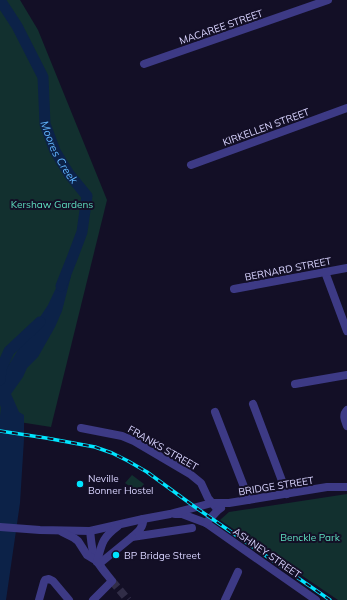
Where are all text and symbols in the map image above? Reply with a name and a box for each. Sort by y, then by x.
street label: MACAREE STREET [177,7,265,47]
street label: KIRKELLEN STREET [221,105,311,149]
water label: Moores Creek [37,119,81,187]
park label: Kershaw Gardens [11,198,93,211]
street label: BERNARD STREET [243,254,333,284]
street label: FRANKS STREET [126,423,200,473]
place label: Neville Bonner Hostel [88,472,153,497]
street label: BRIDGE STREET [237,474,315,498]
marker: Neville Bonner Hostel [75,479,85,489]
street label: ASHNEY STREET [231,525,303,581]
park label: Benckle Park [280,531,341,544]
place label: BP Bridge Street [124,549,201,562]
marker: BP Bridge Street [111,550,121,560]

